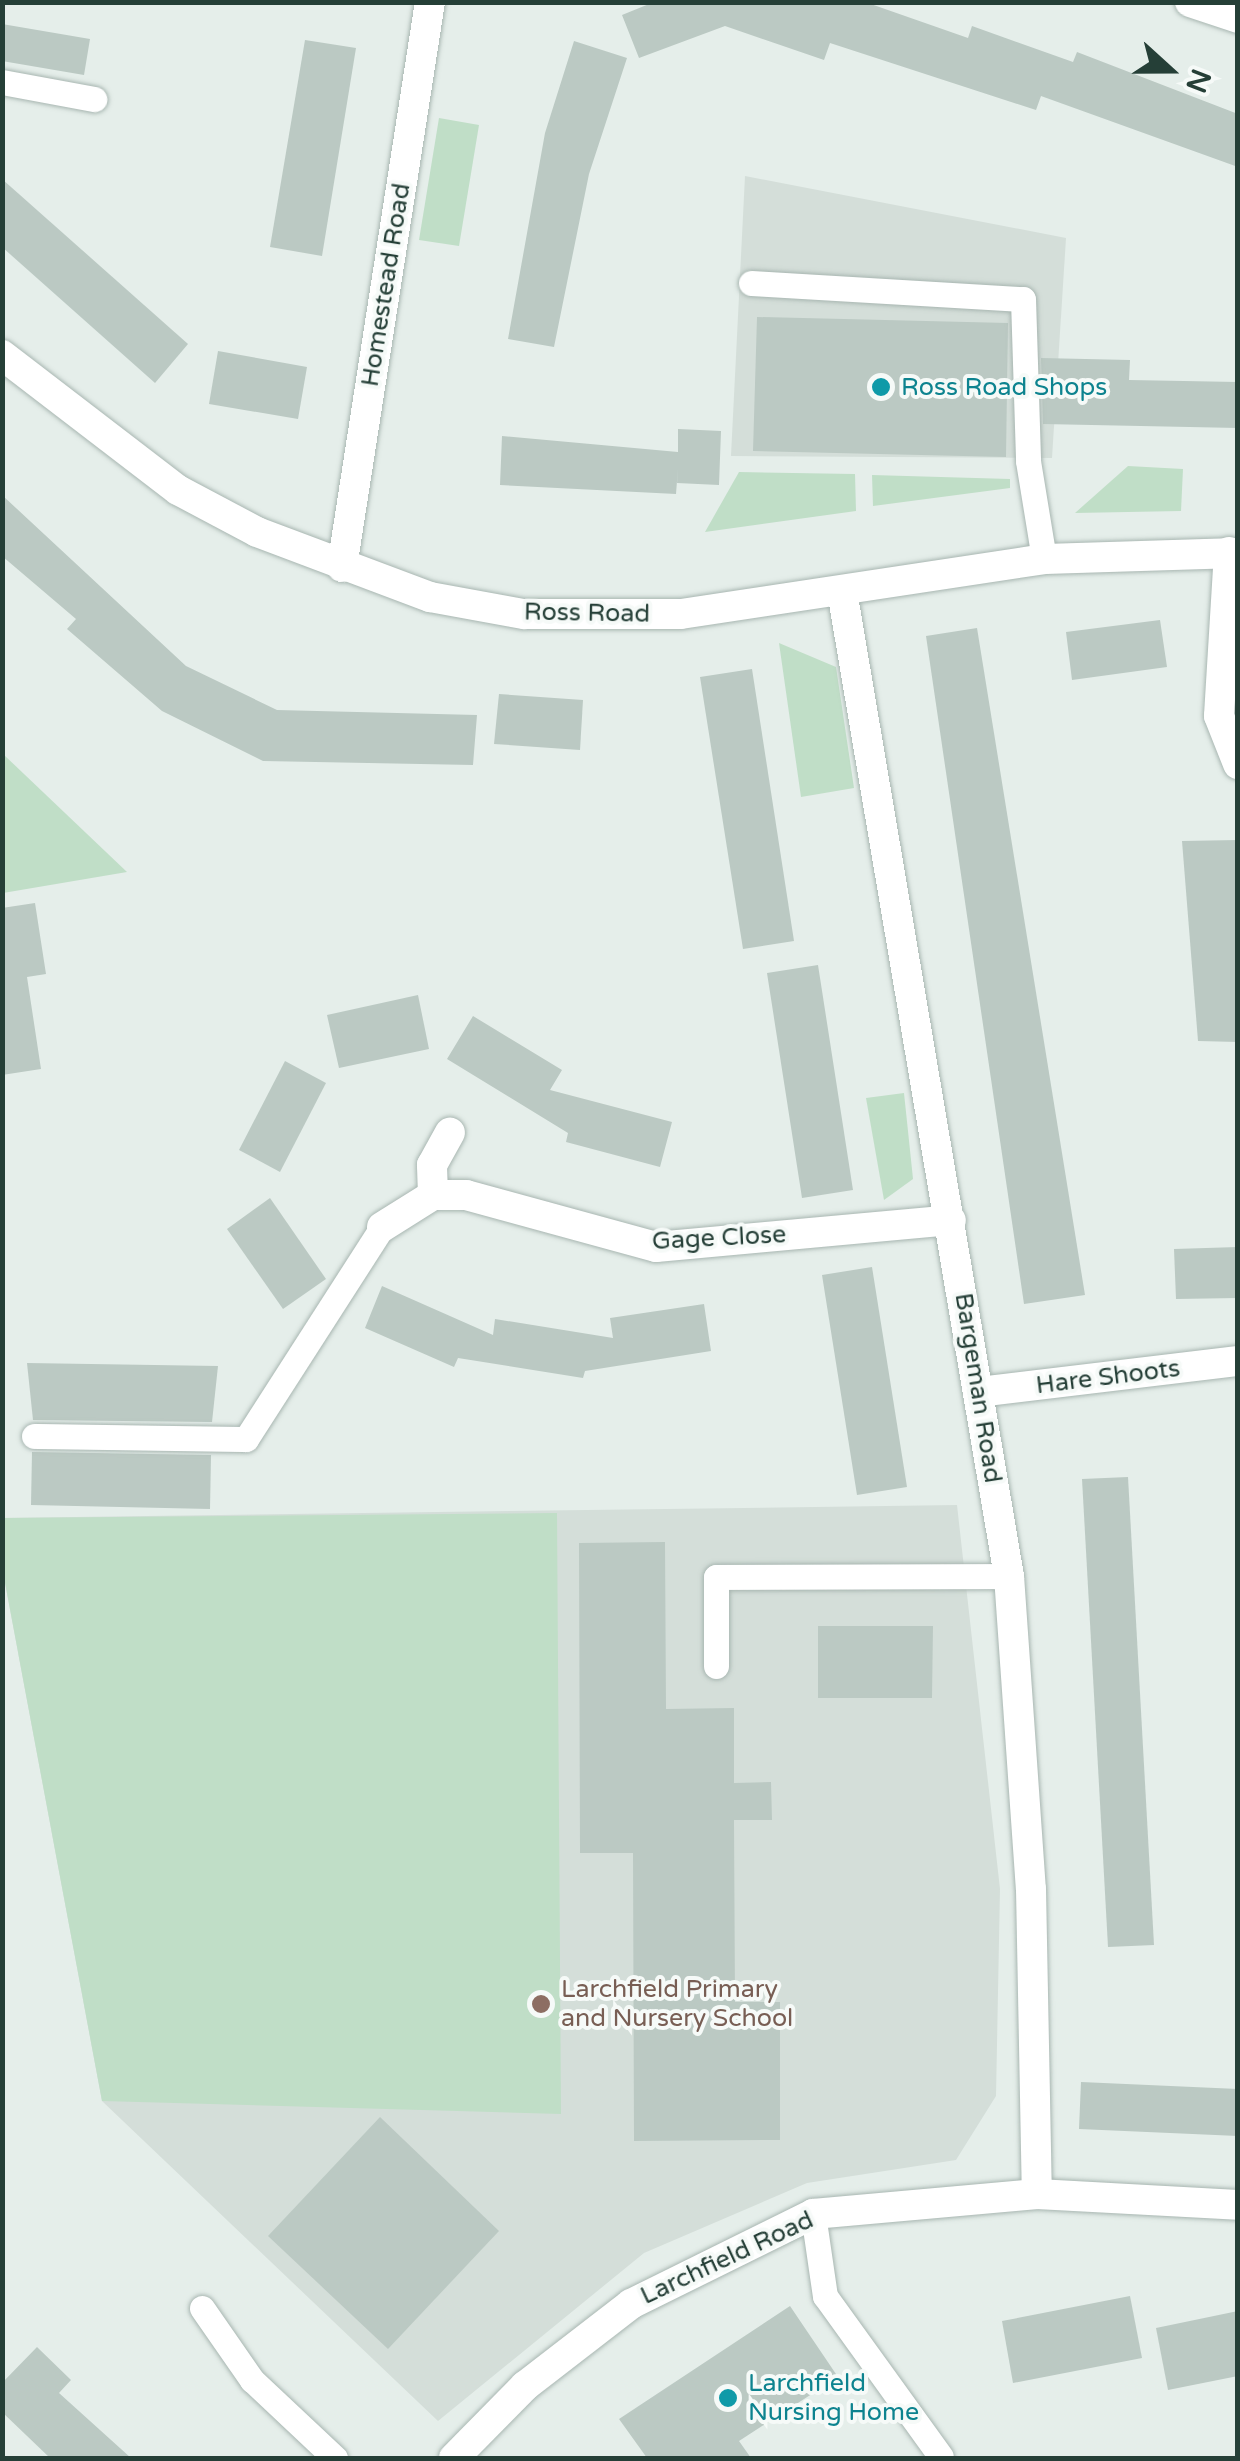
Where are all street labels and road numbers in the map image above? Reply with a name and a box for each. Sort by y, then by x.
street label: Homestead Road [355,181,417,389]
street label: Ross Road [524,597,650,629]
street label: Gage Close [651,1220,787,1256]
street label: Bargeman Road [948,1291,1008,1485]
street label: Hare Shoots [1034,1353,1182,1401]
street label: Larchfield Road [636,2205,818,2311]

